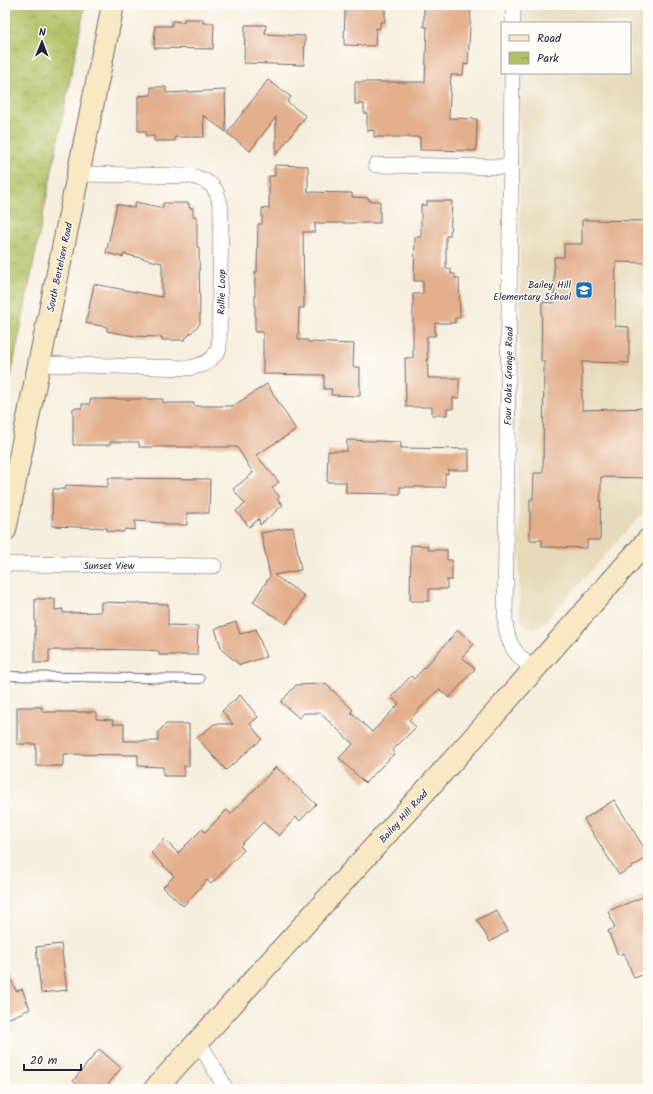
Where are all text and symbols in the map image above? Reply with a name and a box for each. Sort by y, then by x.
north arrow [22,22,62,62]
legend [501,22,631,74]
text: N [39,24,46,42]
text: Road [537,29,562,48]
text: Park [537,49,559,68]
street label: South Bertelsen Road [43,220,77,313]
street label: Rollie Loop [214,269,230,315]
place label: Bailey Hill Elementary School [493,277,572,305]
school or university icon: Bailey Hill Elementary School [574,280,594,300]
street label: Four Oaks Grange Road [500,326,518,425]
street label: Sunset View [83,558,135,574]
street label: Bailey Hill Road [375,786,433,847]
scale bar [24,1046,81,1072]
text: 20 m [30,1051,58,1070]

